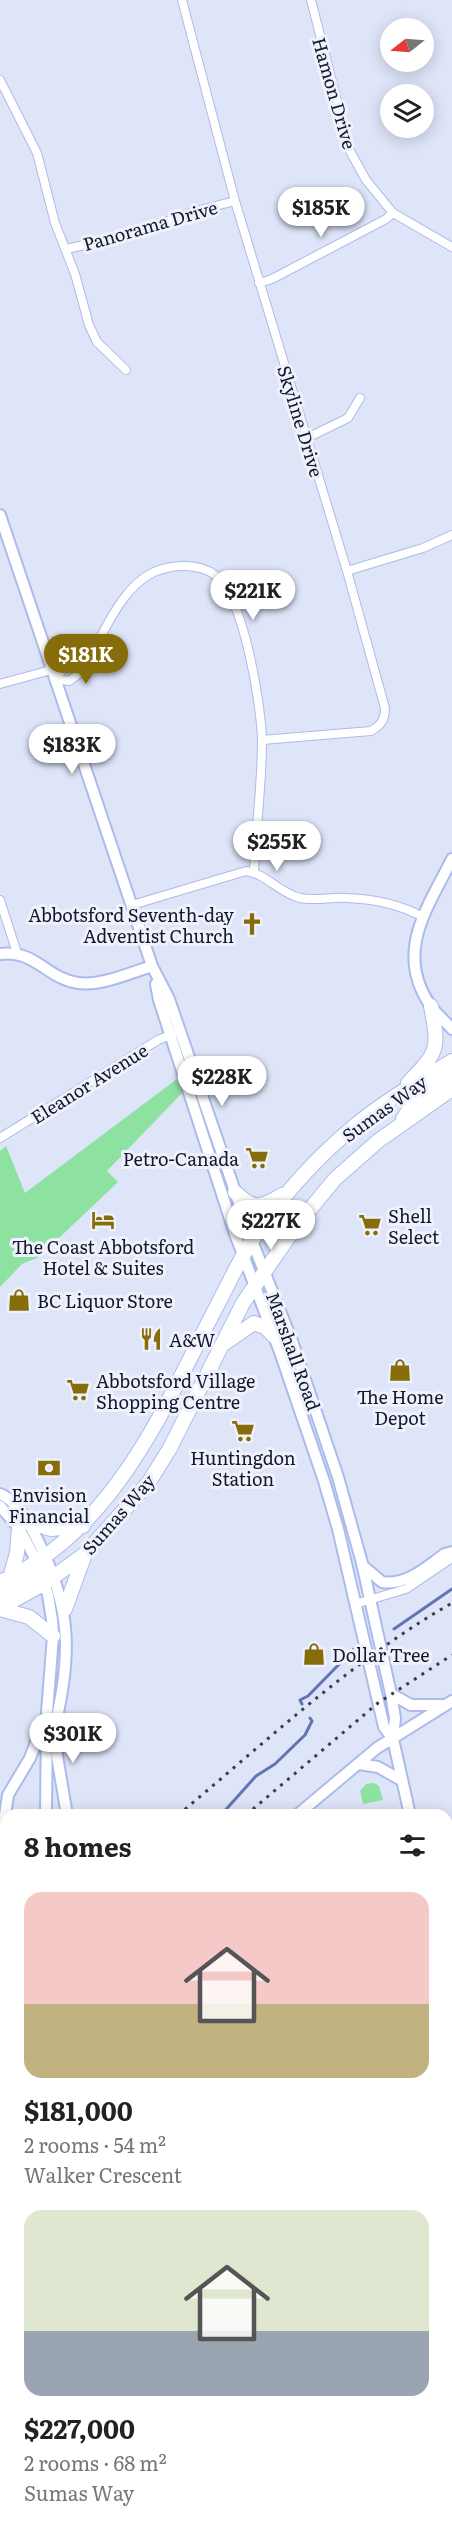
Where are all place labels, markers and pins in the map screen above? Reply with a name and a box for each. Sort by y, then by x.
pin: $185K [279,187,363,238]
pin: $221K [211,570,295,621]
pin: $181K [44,634,128,685]
pin: $183K [30,724,114,775]
pin: $255K [235,821,319,872]
place label: Abbotsford Seventh-day Adventist Church [28,901,235,949]
church icon: Abbotsford Seventh-day Adventist Church [239,911,265,937]
pin: $228K [180,1056,264,1107]
place label: Petro-Canada [123,1145,239,1172]
supermarket icon: Petro-Canada [244,1145,270,1171]
pin: $227K [229,1200,313,1251]
place label: Shell Select [388,1202,440,1250]
hotel icon: The Coast Abbotsford Hotel & Suites [90,1207,116,1233]
supermarket icon: Shell Select [357,1212,383,1238]
place label: The Coast Abbotsford Hotel & Suites [12,1233,194,1281]
shop icon: BC Liquor Store [6,1287,32,1313]
place label: BC Liquor Store [37,1287,173,1314]
restaurant icon: A&W [138,1326,164,1352]
place label: A&W [169,1326,216,1353]
shop icon: The Home Depot [387,1357,413,1383]
place label: Abbotsford Village Shopping Centre [96,1367,255,1415]
supermarket icon: Abbotsford Village Shopping Centre [65,1377,91,1403]
place label: The Home Depot [356,1383,444,1431]
supermarket icon: Huntingdon Station [230,1418,256,1444]
place label: Huntingdon Station [190,1444,296,1492]
bank icon: Envision Financial [36,1455,62,1481]
place label: Envision Financial [9,1481,89,1529]
shop icon: Dollar Tree [301,1641,327,1667]
place label: Dollar Tree [332,1641,430,1668]
pin: $301K [31,1713,115,1764]

